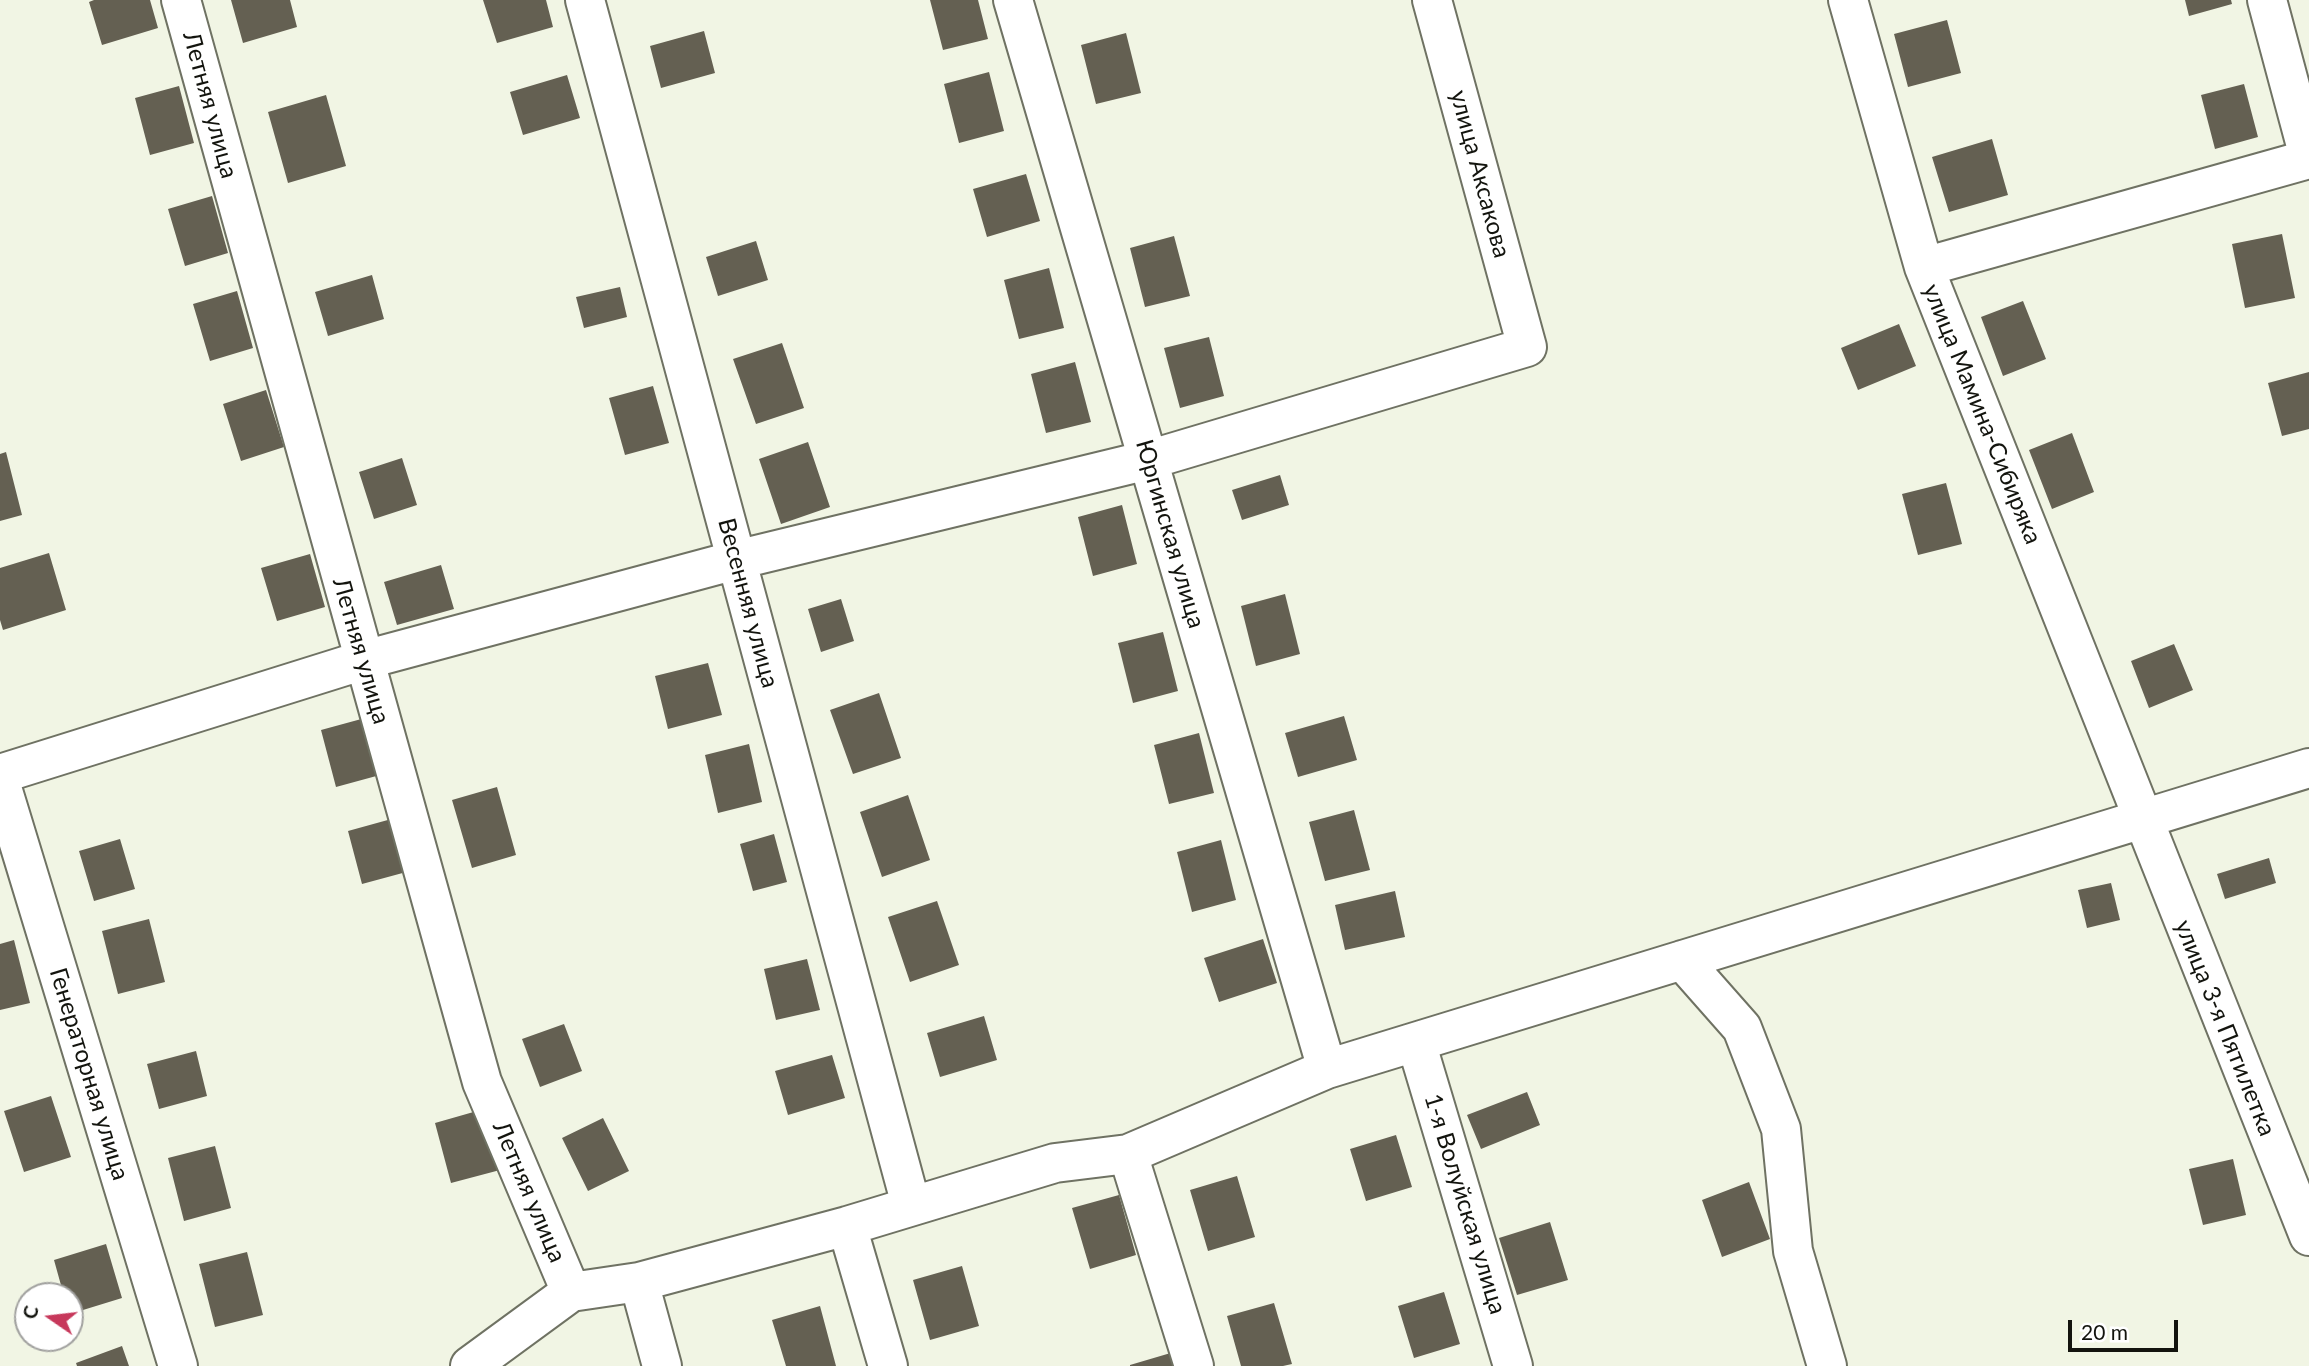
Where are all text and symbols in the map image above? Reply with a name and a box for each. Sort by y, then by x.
street label: Летняя улица [177,29,243,181]
street label: улица Аксакова [1444,87,1516,261]
street label: улица Мамина-Сибиряка [1917,280,2047,548]
street label: Юргинская улица [1129,436,1211,632]
street label: Весенняя улица [712,515,784,691]
street label: Летняя улица [326,575,396,727]
street label: улица 3-я Пятилетка [2168,916,2282,1140]
street label: Генераторная улица [43,964,135,1184]
street label: 1-я Волуйская улица [1418,1090,1512,1318]
street label: Летняя улица [486,1117,572,1267]
north arrow [14,1282,84,1352]
text: С [17,1303,43,1321]
scale bar [2071,1306,2181,1350]
text: 20 m [2081,1319,2128,1344]

